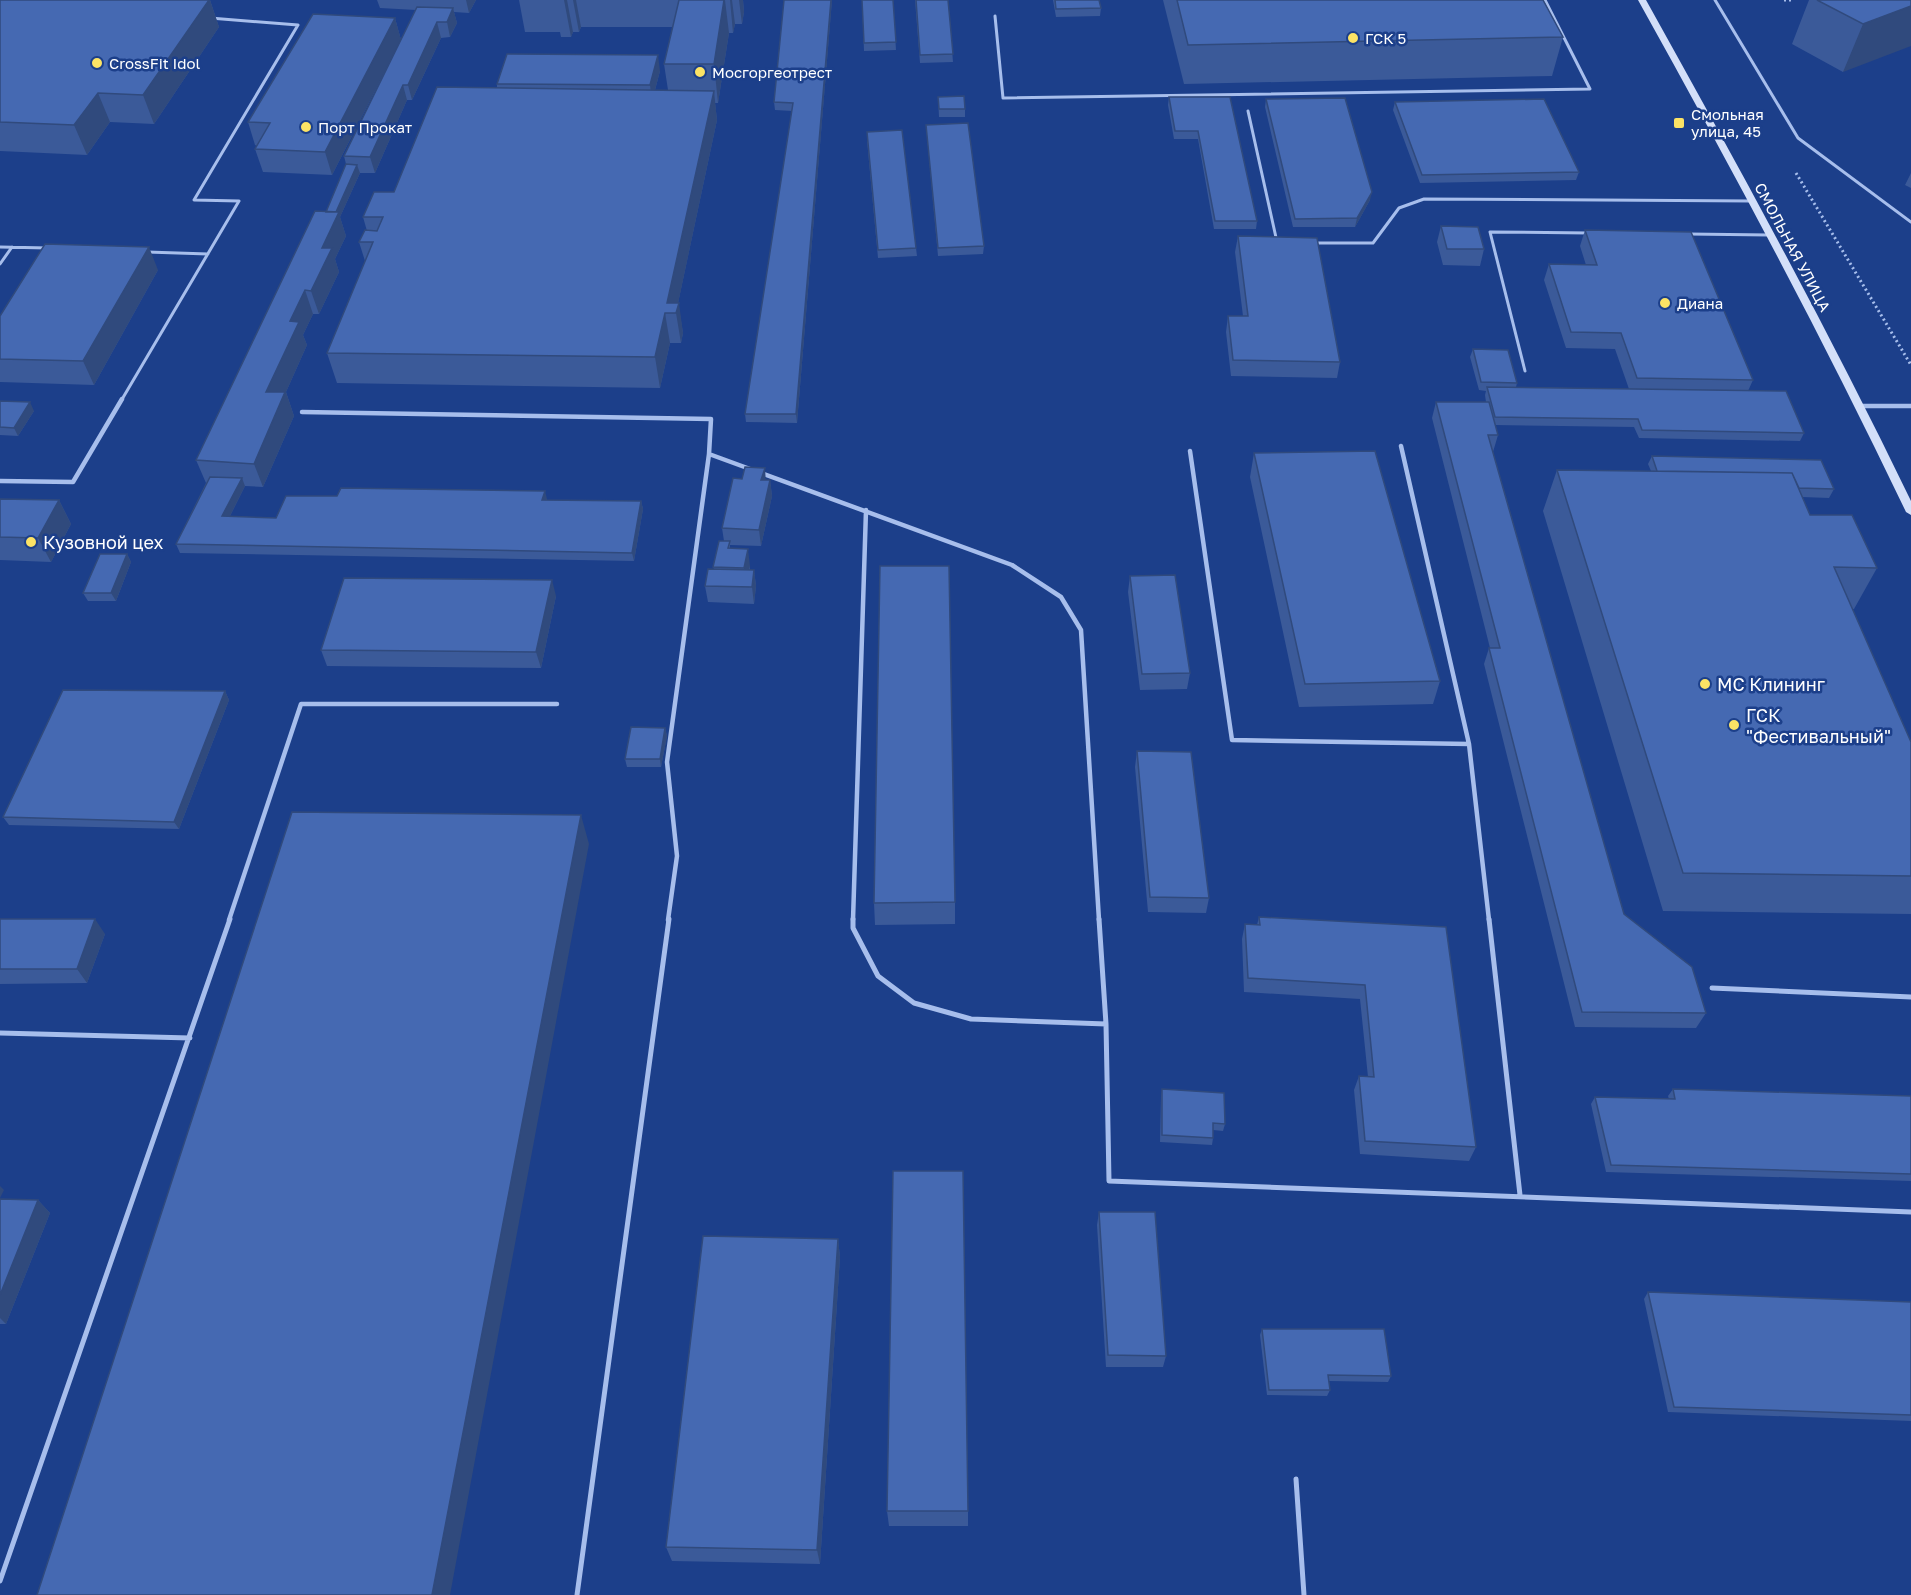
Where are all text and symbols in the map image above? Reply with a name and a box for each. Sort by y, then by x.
place label: ГСК 5 [1365,29,1406,47]
marker: ГСК 5 [1346,31,1360,45]
place label: CrossFit Idol [109,54,200,72]
marker: CrossFit Idol [90,56,104,70]
place label: Мосгоргеотрест [712,63,833,81]
marker: Мосгоргеотрест [693,65,707,79]
place label: Смольная улица, 45 [1691,105,1764,140]
marker: Смольная улица, 45 [1672,116,1686,130]
place label: Порт Прокат [318,118,413,136]
marker: Порт Прокат [299,120,313,134]
street label: СМОЛЬНАЯ УЛИЦА [1751,179,1835,315]
place label: Диана [1677,294,1723,312]
marker: Диана [1658,296,1672,310]
place label: Кузовной цех [43,531,164,553]
marker: Кузовной цех [24,535,38,549]
place label: МС Клининг [1717,673,1825,695]
marker: МС Клининг [1698,677,1712,691]
place label: ГСК "Фестивальный" [1746,704,1891,747]
marker: ГСК "Фестивальный" [1727,718,1741,732]

